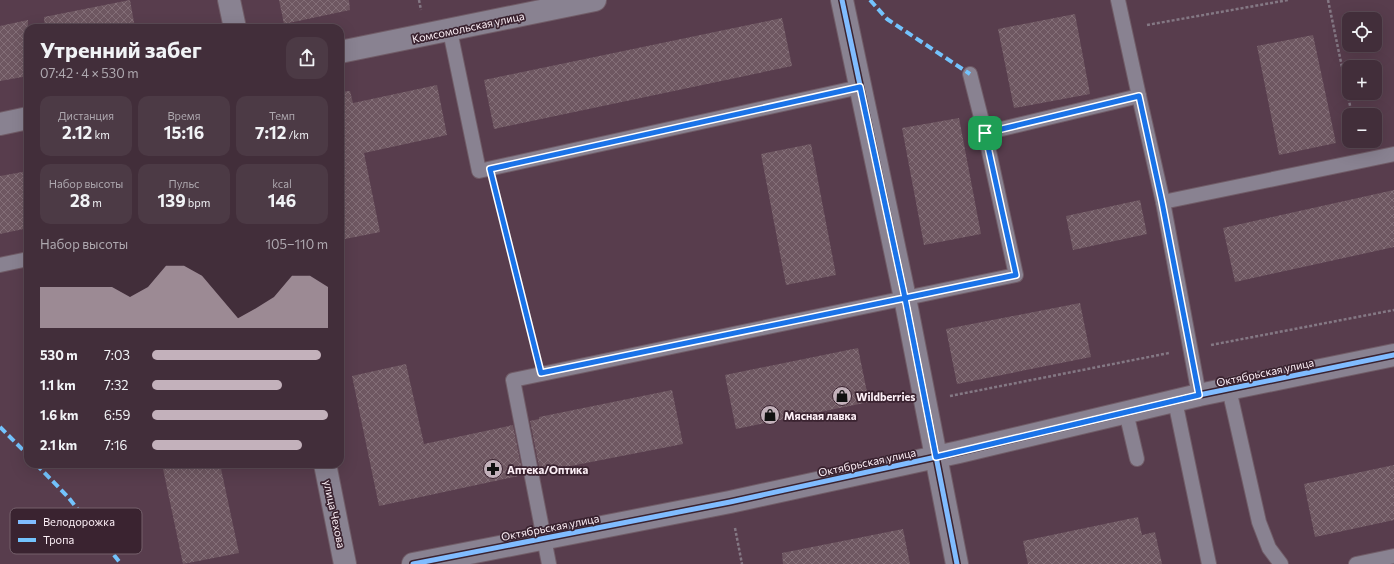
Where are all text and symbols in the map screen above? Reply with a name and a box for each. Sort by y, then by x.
street label: Комсомольская улица [411,9,525,45]
map controls [1342,12,1382,148]
button: locate [1342,12,1382,52]
text: Утренний забег [40,36,202,63]
button: share [286,37,328,79]
button: + [1342,60,1382,100]
text: 07:42 · 4 × 530 m [40,65,139,81]
button: − [1342,108,1382,148]
text: Дистанция [58,109,114,122]
text: Время [168,109,200,122]
text: Темп [269,109,295,122]
pin [968,116,1002,150]
text: 2.12 [62,122,92,143]
text: 15:16 [164,122,204,143]
text: 7:12 [255,122,286,143]
icon: arrive [974,122,996,144]
text: km [92,128,110,141]
text: /km [286,128,309,141]
text: Набор высоты [49,177,123,190]
text: Пульс [169,177,199,190]
text: kcal [272,177,292,190]
text: 28 [70,190,90,211]
text: 139 [158,190,186,211]
text: 146 [268,190,296,211]
text: m [90,196,102,209]
text: bpm [186,196,210,209]
text: Набор высоты [40,236,128,252]
text: 105–110 m [265,236,328,252]
text: 530 m [40,347,78,363]
text: 7:03 [104,347,130,363]
street label: Октябрьская улица [1215,355,1315,389]
text: 1.1 km [40,377,76,393]
text: 7:32 [104,377,129,393]
shop icon: Wildberries [831,385,853,407]
place label: Wildberries [856,390,915,403]
shop icon: Мясная лавка [759,404,781,426]
text: 1.6 km [40,407,78,423]
text: 6:59 [104,407,130,423]
place label: Мясная лавка [784,409,857,422]
text: 2.1 km [40,437,77,453]
text: 7:16 [104,437,127,453]
street label: Октябрьская улица [817,445,917,479]
pharmacy icon: Аптека/Оптика [482,458,504,480]
place label: Аптека/Оптика [507,463,588,476]
street label: улица Чехова [321,479,349,549]
legend [10,508,142,554]
street label: Октябрьская улица [500,511,600,543]
text: Велодорожка [43,515,115,528]
text: Тропа [43,533,74,546]

